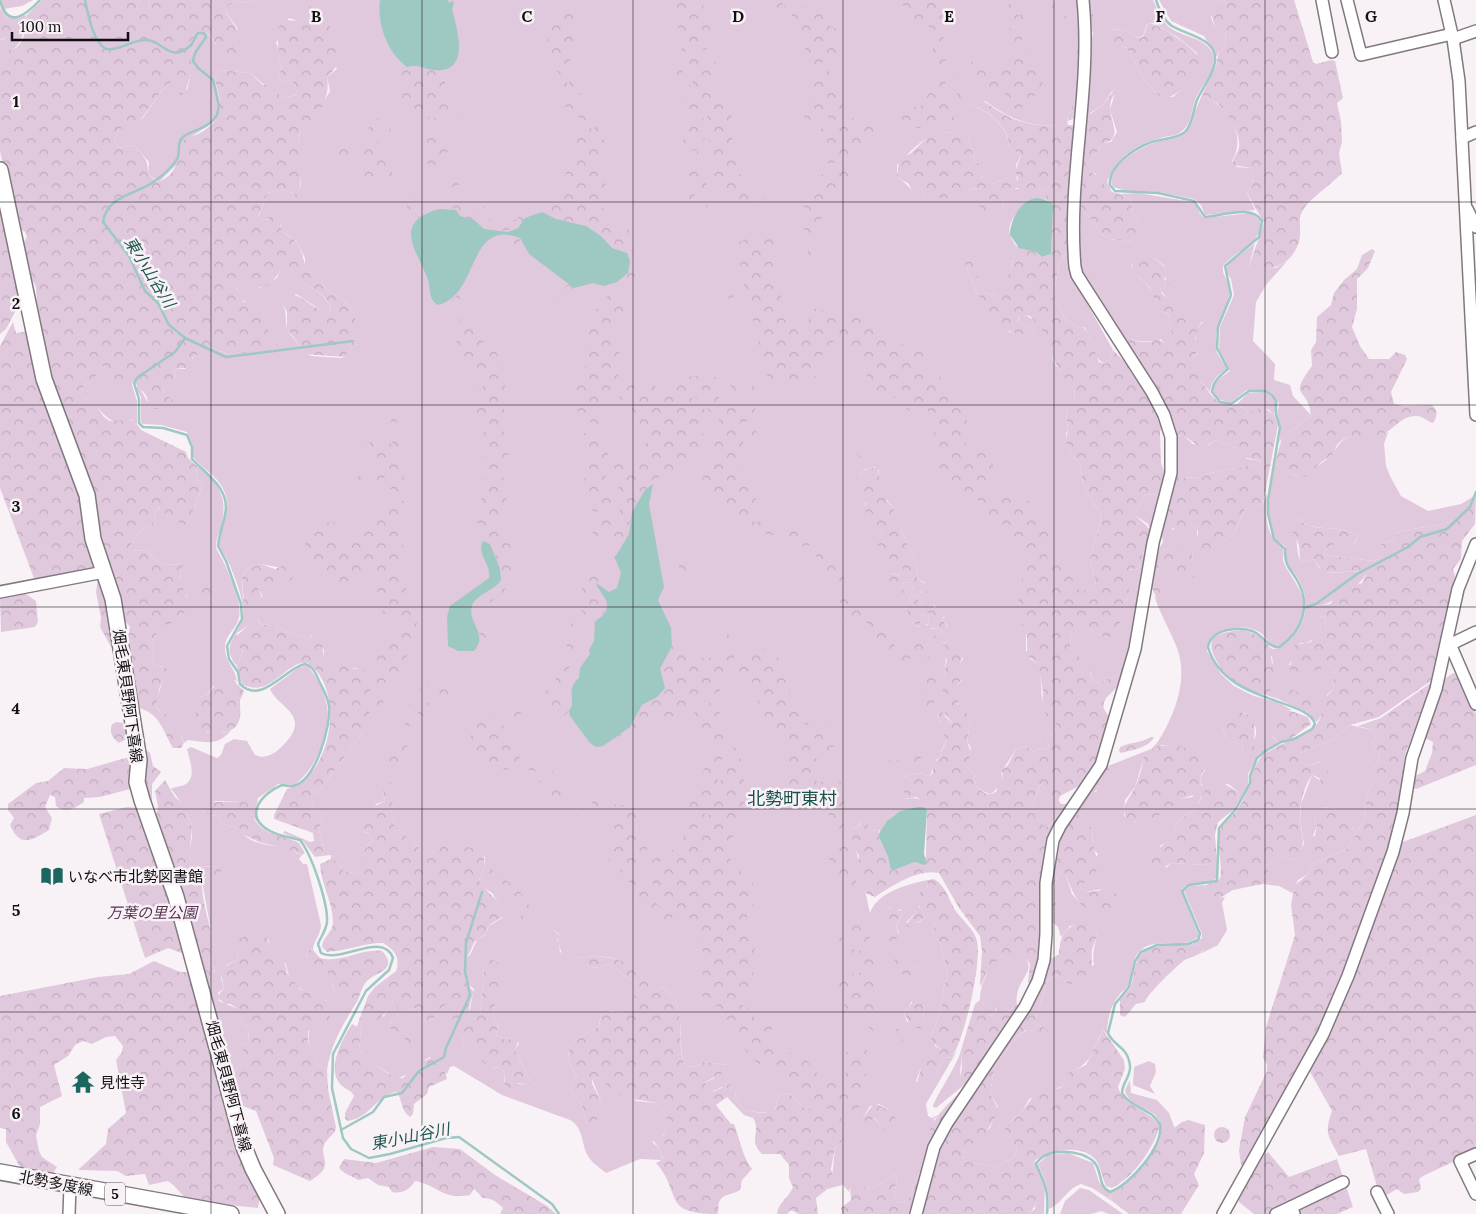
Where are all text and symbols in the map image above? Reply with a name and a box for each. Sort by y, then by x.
text: B [311,6,322,26]
text: C [521,6,533,26]
text: D [732,6,744,26]
text: E [944,6,954,26]
text: F [1155,6,1165,26]
text: G [1365,6,1377,26]
scale bar [12,10,129,42]
text: 100 m [20,17,61,36]
text: 1 [13,91,19,111]
water label: 東小山谷川 [120,233,181,313]
text: 2 [12,293,20,313]
text: 3 [12,496,21,516]
street label: 畑毛東貝野阿下喜線 [109,628,147,764]
text: 4 [12,698,21,718]
district label: 北勢町東村 [747,787,837,810]
library icon: いなべ市北勢図書館 [39,863,65,889]
place label: いなべ市北勢図書館 [68,867,203,886]
text: 5 [12,900,21,920]
park label: 万葉の里公園 [107,903,199,922]
street label: 畑毛東貝野阿下喜線 [202,1018,256,1154]
temple icon: 見性寺 [70,1069,96,1095]
place label: 見性寺 [100,1073,145,1092]
text: 6 [11,1103,21,1123]
water label: 東小山谷川 [369,1118,453,1153]
street label: 北勢多度線 [17,1167,95,1199]
road number: 5 [105,1182,125,1206]

